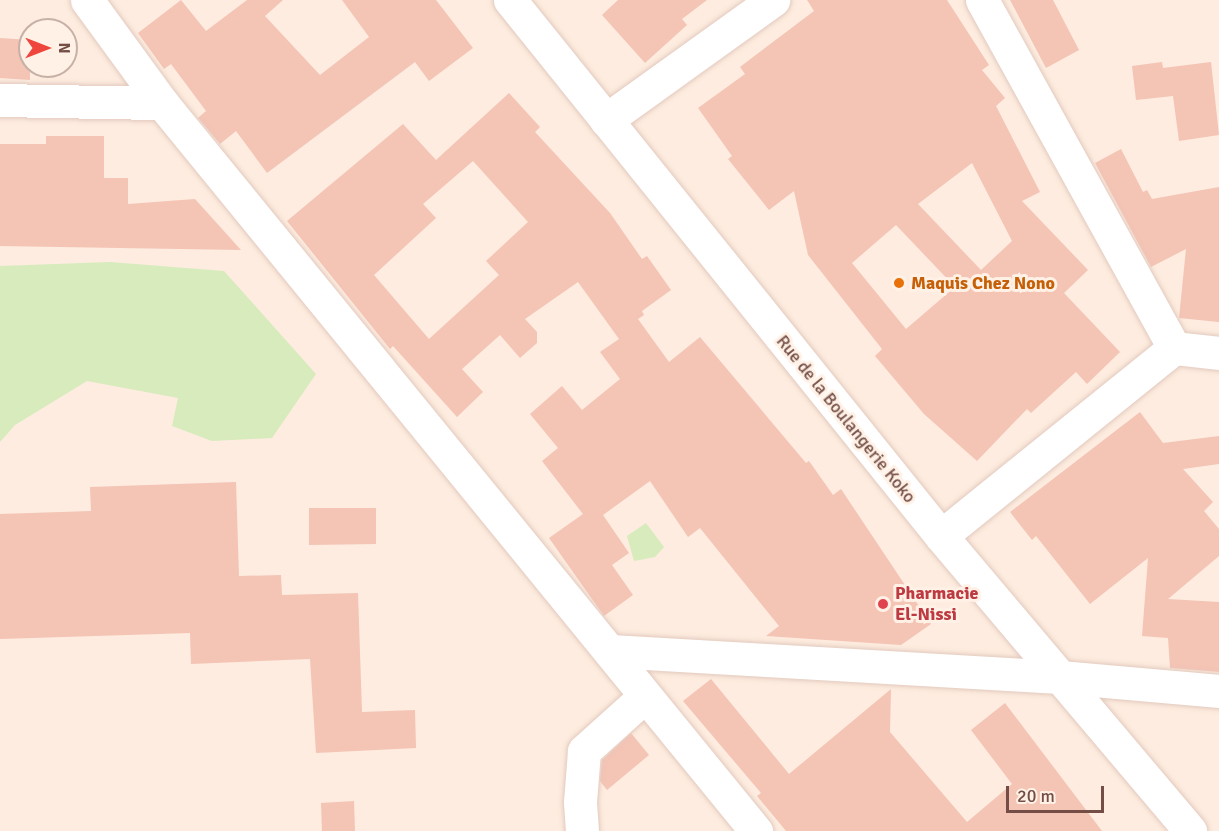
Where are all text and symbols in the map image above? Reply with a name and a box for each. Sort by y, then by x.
north arrow [18,18,78,78]
text: N [54,42,74,54]
place label: Maquis Chez Nono [911,272,1055,294]
marker: Maquis Chez Nono [892,276,906,290]
street label: Rue de la Boulangerie Koko [772,331,920,507]
place label: Pharmacie El-Nissi [895,583,978,626]
marker: Pharmacie El-Nissi [876,597,890,611]
scale bar [1009,774,1106,812]
text: 20 m [1017,785,1055,807]

